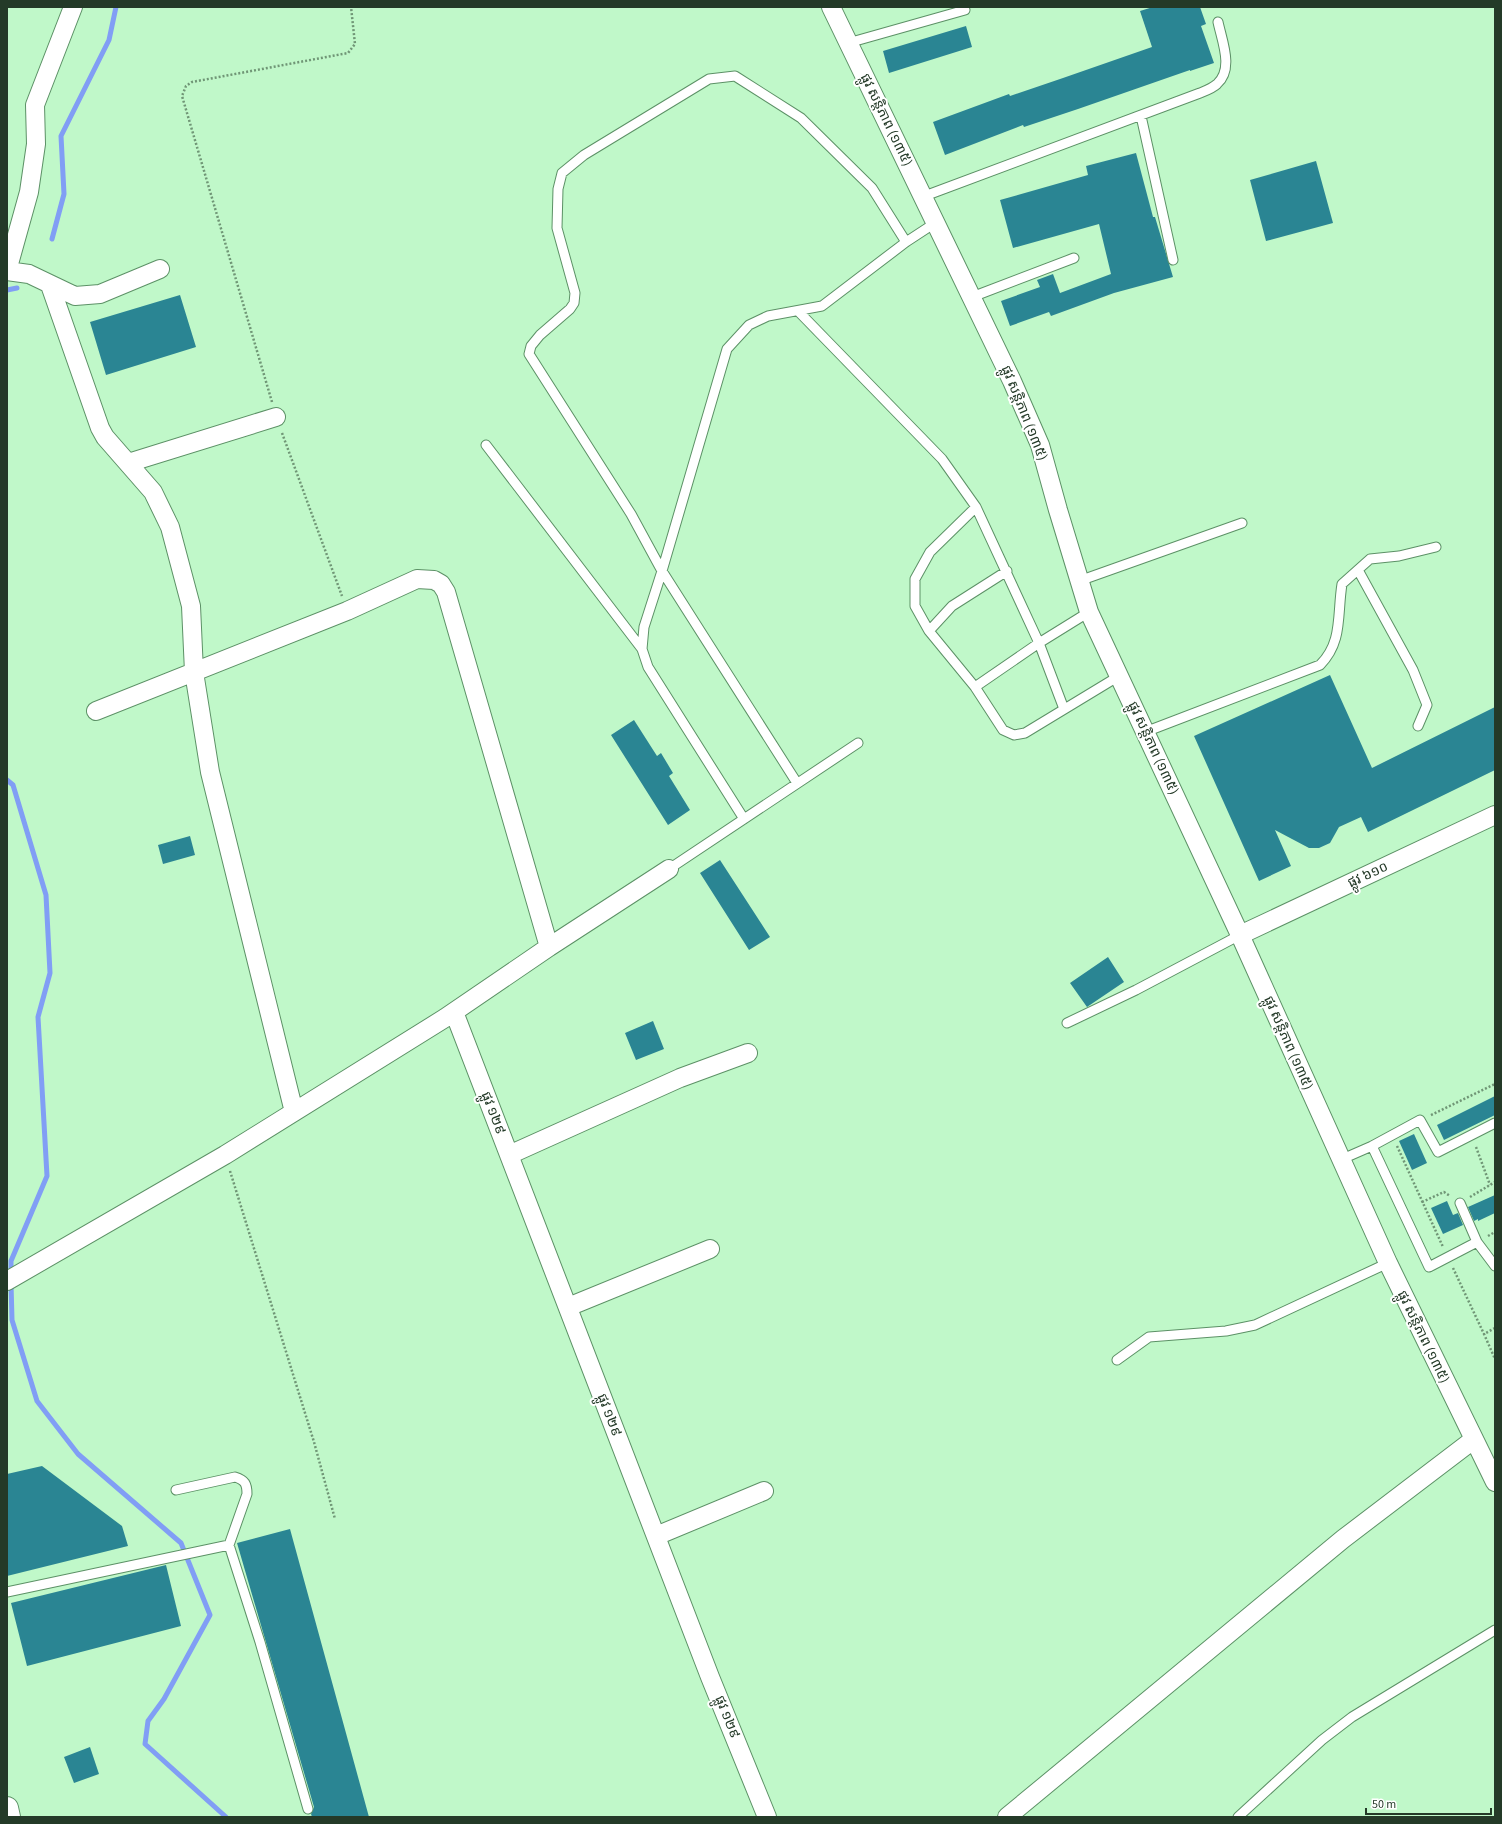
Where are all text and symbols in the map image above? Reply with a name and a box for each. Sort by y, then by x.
street label: ផ្លូវ សន្តិភាព (១៣៥) [854,70,917,170]
street label: ផ្លូវ សន្តិភាព (១៣៥) [995,362,1052,464]
street label: ផ្លូវ សន្តិភាព (១៣៥) [1122,698,1183,799]
street label: ផ្លូវ ៦១០ [1344,857,1392,894]
street label: ផ្លូវ សន្តិភាព (១៣៥) [1257,993,1318,1094]
street label: ផ្លូវ ១២៩ [475,1089,510,1138]
street label: ផ្លូវ សន្តិភាព (១៣៥) [1391,1287,1454,1387]
street label: ផ្លូវ ១២៩ [591,1391,626,1440]
street label: ផ្លូវ ១២៩ [708,1693,745,1742]
scale bar [1366,1790,1491,1816]
text: 50 m [1372,1796,1396,1813]

